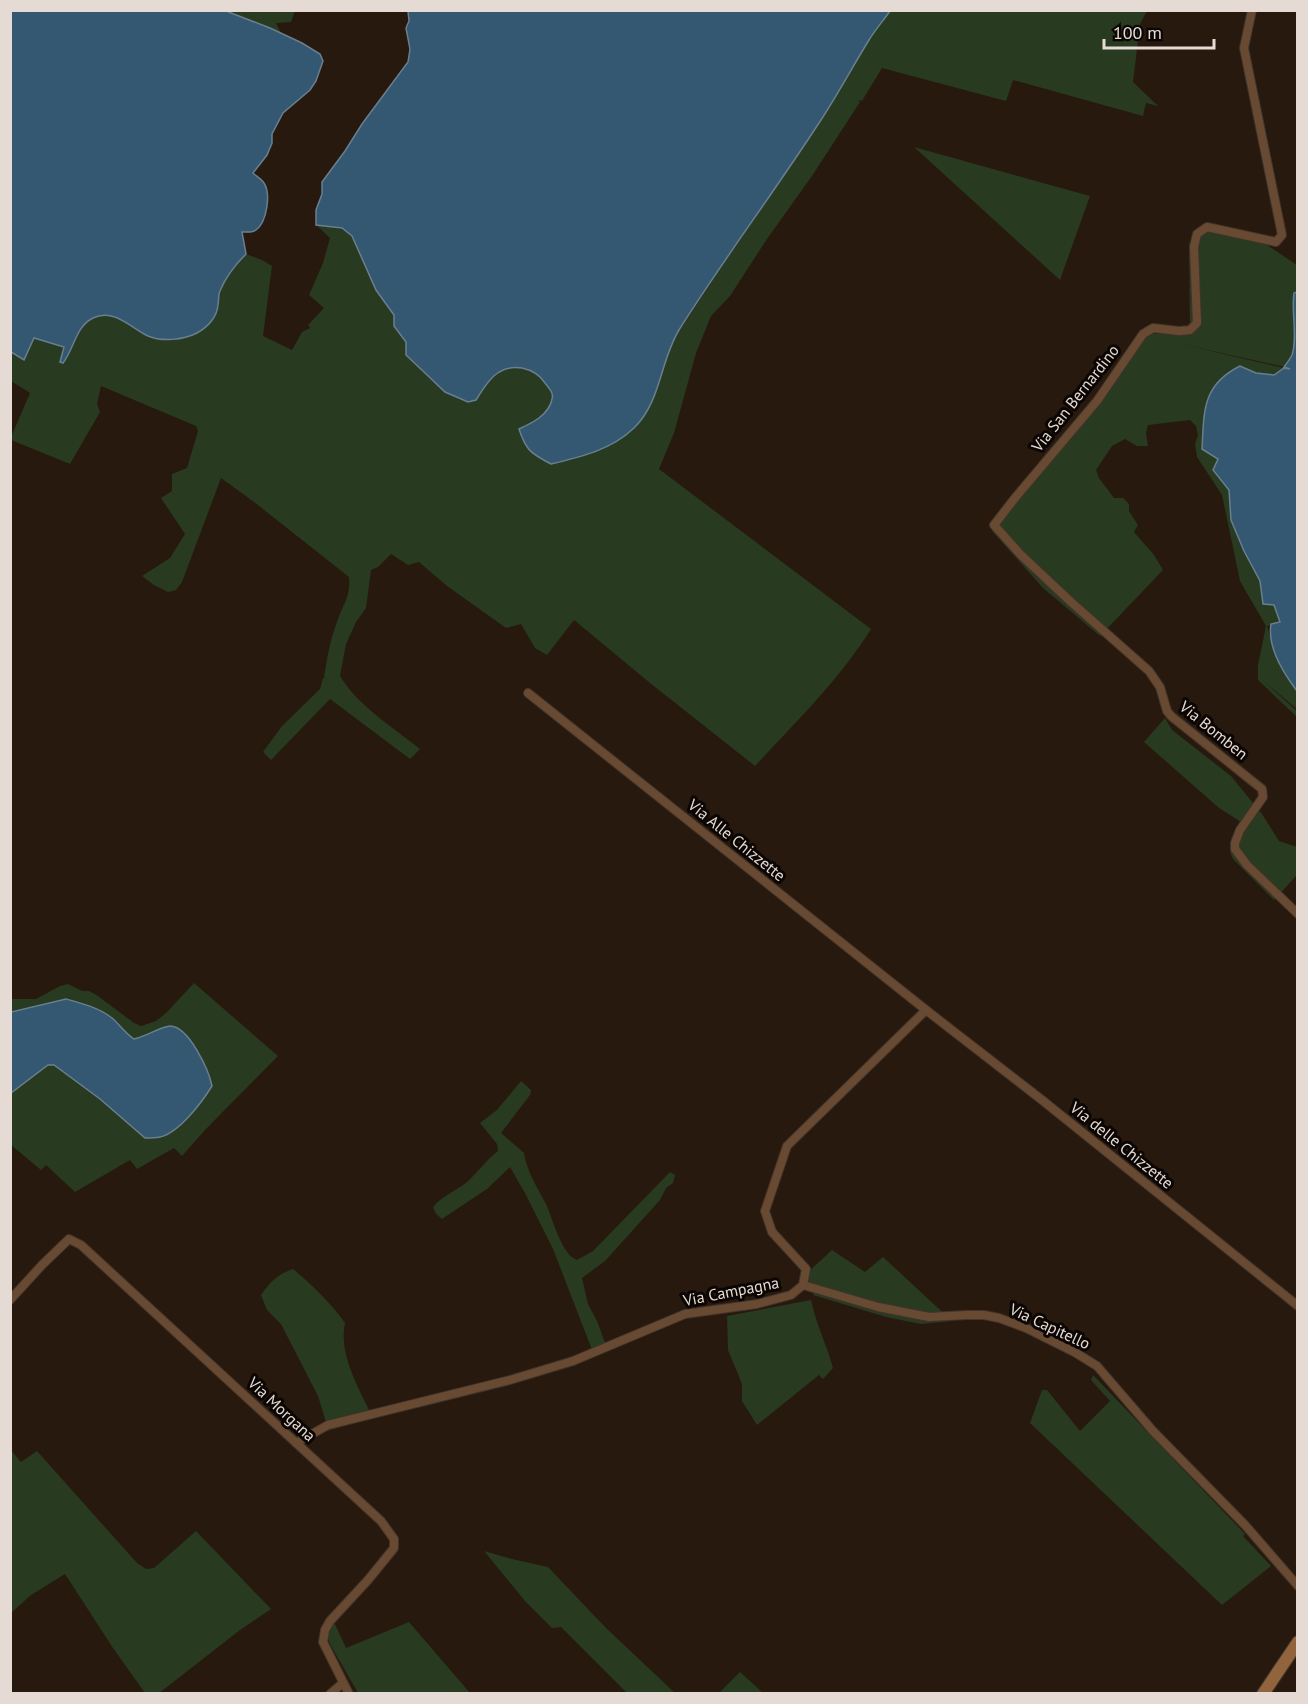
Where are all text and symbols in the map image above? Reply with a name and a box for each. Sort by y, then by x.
scale bar [1104,12,1214,50]
text: 100 m [1113,21,1162,44]
street label: Via San Bernardino [1026,340,1123,456]
street label: Via Bomben [1175,696,1252,764]
street label: Via Alle Chizzette [684,794,790,885]
street label: Via delle Chizzette [1065,1097,1178,1193]
street label: Via Campagna [680,1272,781,1310]
street label: Via Capitello [1006,1298,1093,1353]
street label: Via Morgana [243,1372,320,1445]

